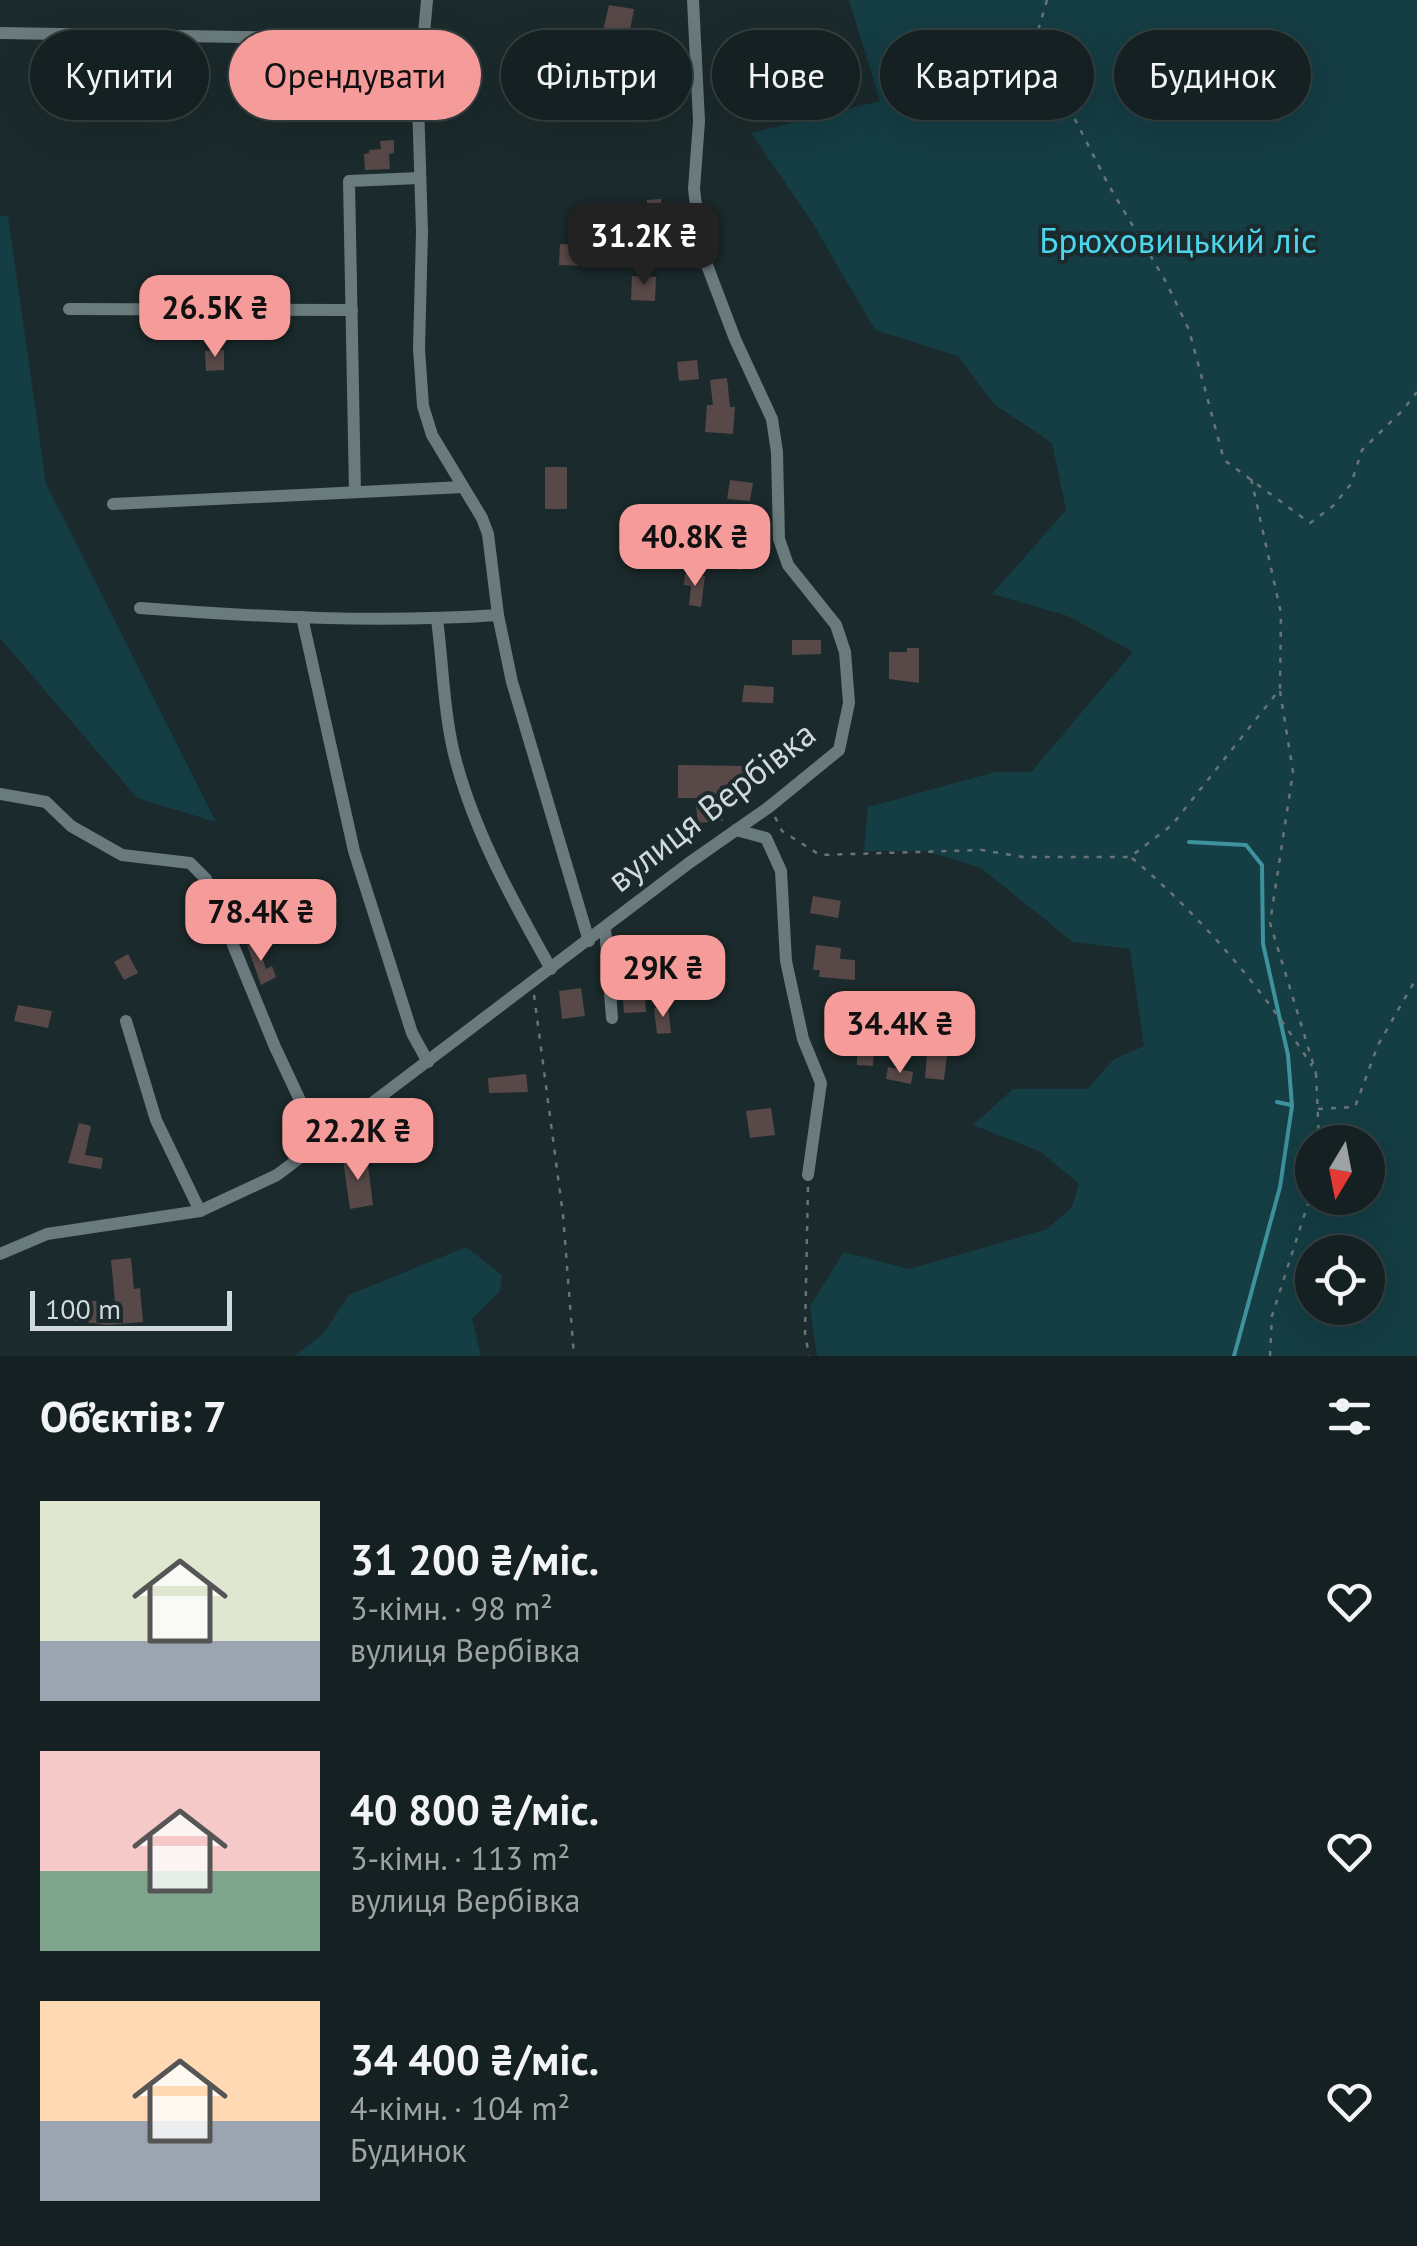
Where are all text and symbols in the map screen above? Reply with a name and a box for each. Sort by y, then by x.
chip: Купити [30,30,209,120]
chip: Орендувати [229,30,481,120]
chip: Фільтри [501,30,692,120]
chip: Нове [712,30,860,120]
chip: Квартира [880,30,1094,120]
chip: Будинок [1114,30,1311,120]
pin: 31.2K ₴ [552,203,736,288]
text: 31.2K ₴ [590,214,698,256]
park label: Брюховицький ліс [1039,217,1317,263]
pin: 26.5K ₴ [123,275,307,360]
text: 26.5K ₴ [161,286,269,328]
pin: 40.8K ₴ [603,504,787,589]
text: 40.8K ₴ [641,515,749,557]
street label: вулиця Вербівка [598,710,824,902]
pin: 78.4K ₴ [169,879,353,964]
text: 78.4K ₴ [207,890,315,932]
pin: 29K ₴ [593,935,733,1020]
text: 29K ₴ [622,946,704,988]
pin: 34.4K ₴ [808,991,992,1076]
text: 34.4K ₴ [846,1002,954,1044]
pin: 22.2K ₴ [266,1098,450,1183]
text: 22.2K ₴ [304,1109,412,1151]
north arrow [1295,1125,1385,1215]
map controls [1295,1125,1385,1325]
button: locate [1295,1235,1385,1325]
scale bar [30,1286,232,1330]
text: 100 m [45,1290,121,1327]
text: Об’єктів: 7 [40,1389,227,1444]
icon: filters [1322,1389,1377,1444]
text: 31 200 ₴/міс. [350,1532,599,1587]
icon: home [120,1541,240,1661]
icon: heart [1322,1574,1377,1629]
text: 3-кімн. · 98 m² [350,1587,553,1629]
text: вулиця Вербівка [350,1629,580,1671]
text: 40 800 ₴/міс. [350,1782,599,1837]
icon: home [120,1791,240,1911]
icon: heart [1322,1824,1377,1879]
text: 3-кімн. · 113 m² [350,1837,570,1879]
text: вулиця Вербівка [350,1879,580,1921]
text: 34 400 ₴/міс. [350,2032,599,2087]
icon: home [120,2041,240,2161]
icon: heart [1322,2074,1377,2129]
text: 4-кімн. · 104 m² [350,2087,570,2129]
text: Будинок [350,2129,467,2171]

